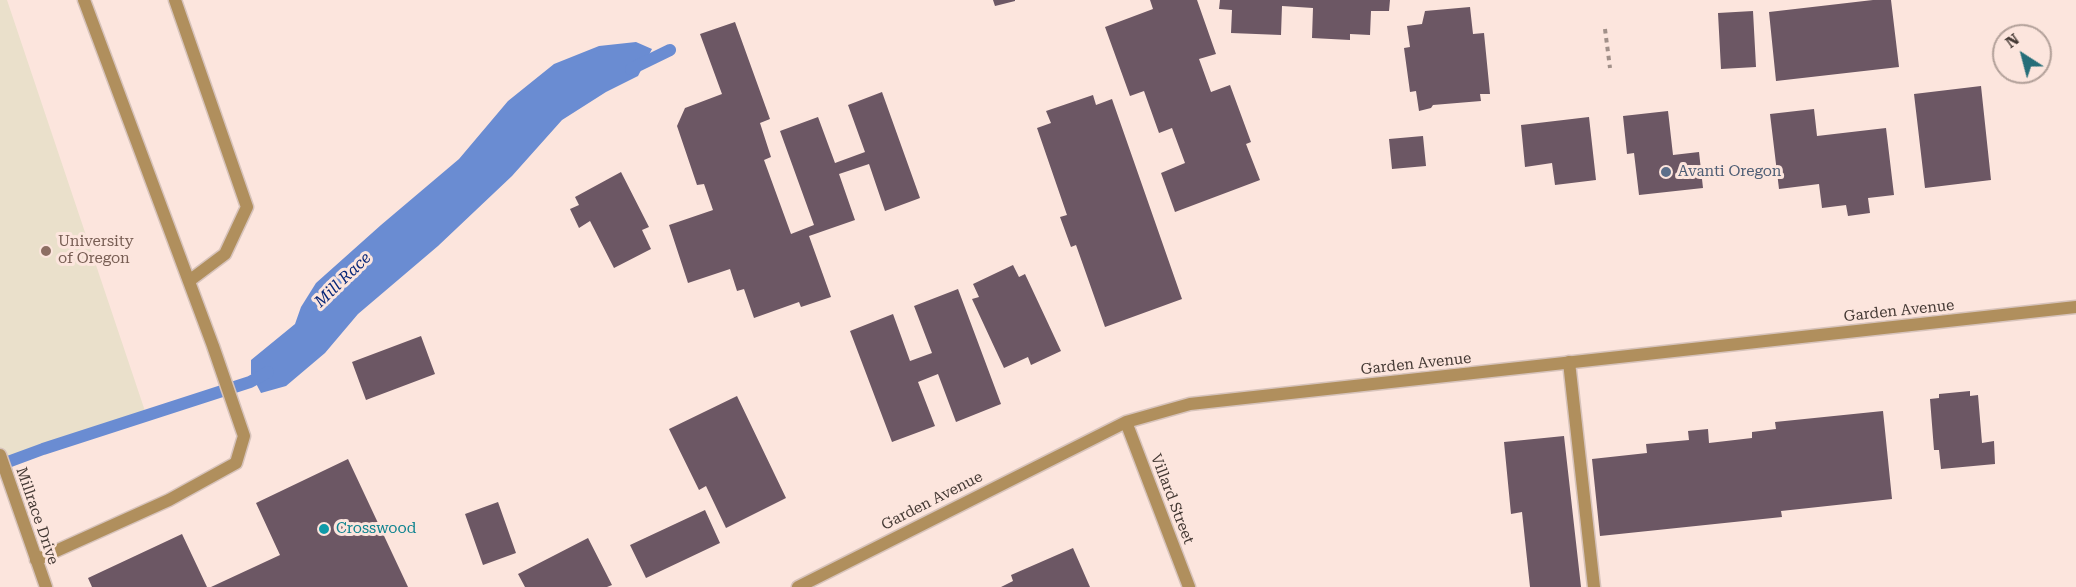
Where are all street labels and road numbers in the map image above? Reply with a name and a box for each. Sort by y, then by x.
street label: Garden Avenue [1843,296,1955,326]
street label: Garden Avenue [1360,349,1472,379]
street label: Villard Street [1147,451,1197,547]
street label: Millrace Drive [12,465,62,567]
street label: Garden Avenue [878,468,986,534]

